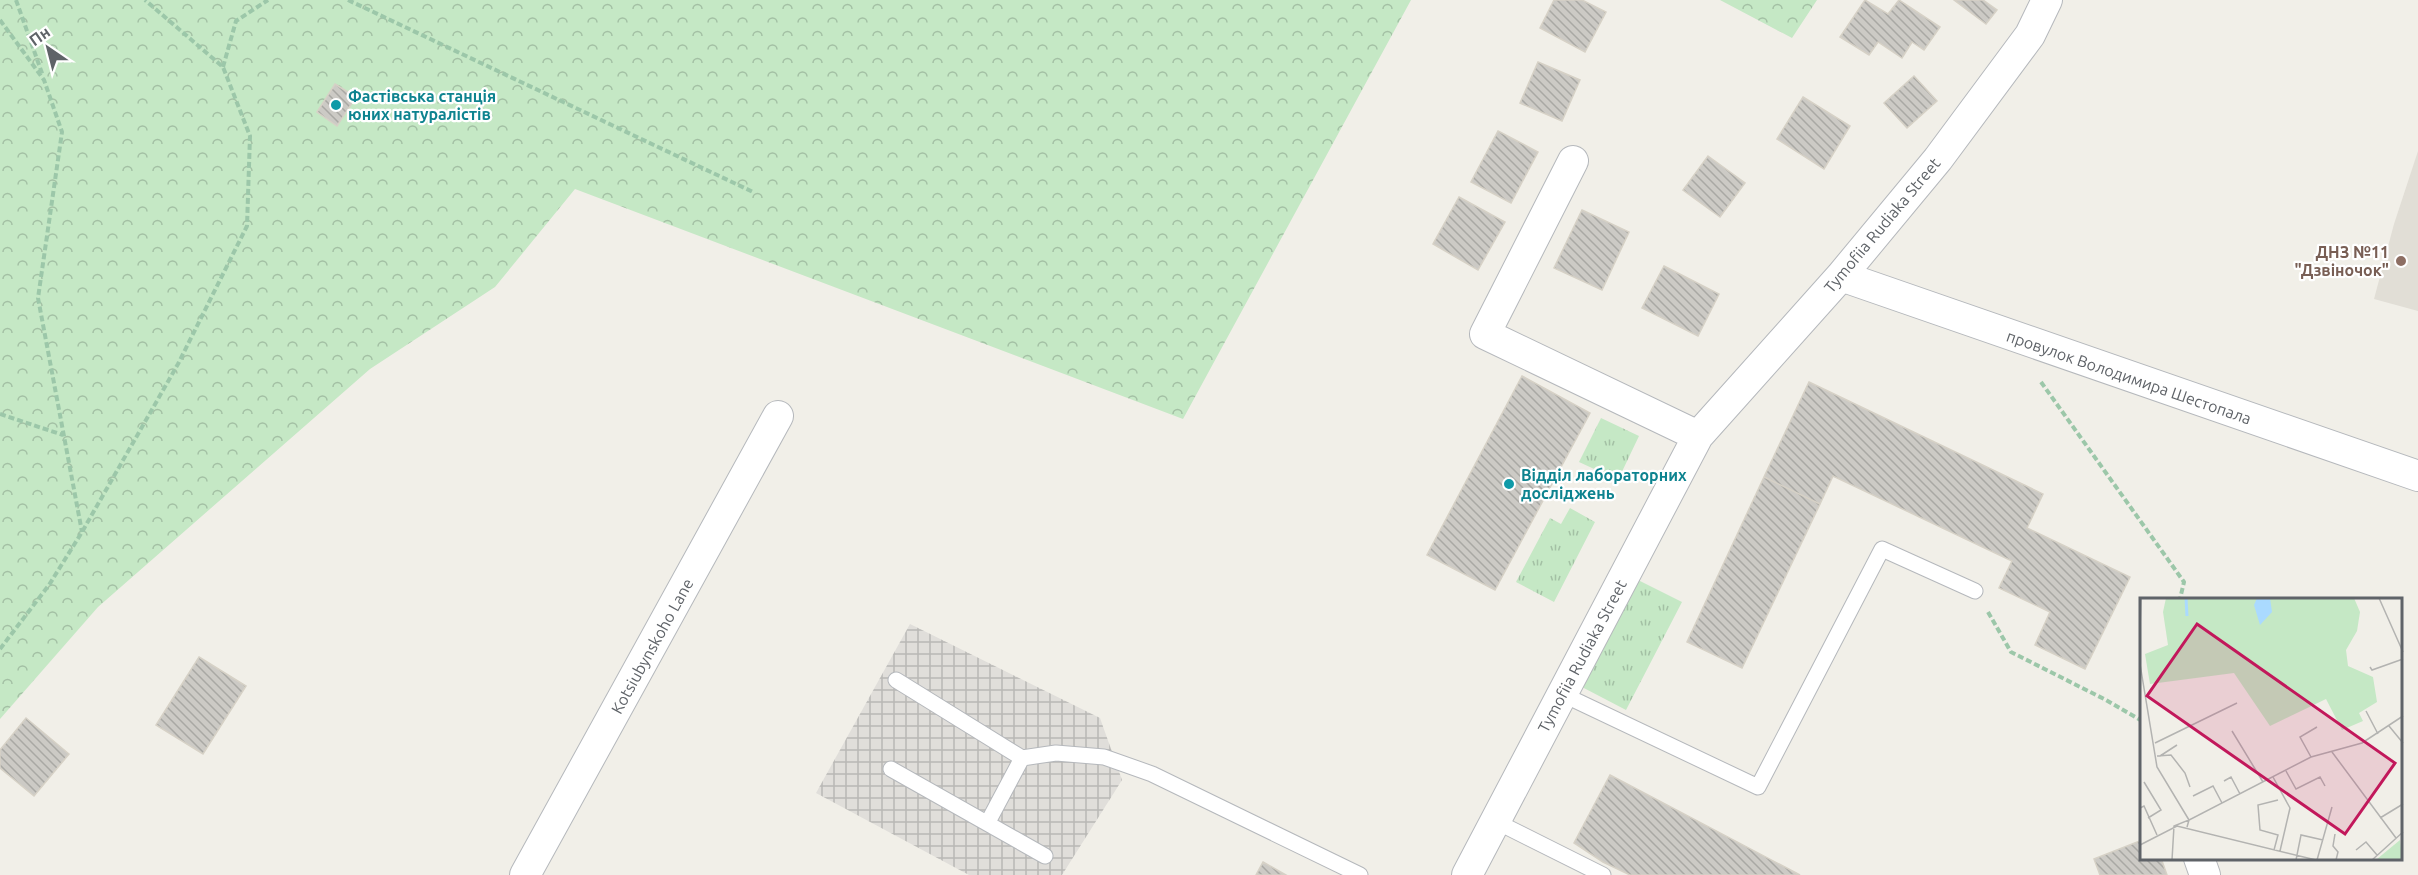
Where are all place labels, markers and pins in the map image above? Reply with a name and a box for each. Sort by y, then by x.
place label: Фастівська станція юних натуралістів [348,87,496,123]
marker: Фастівська станція юних натуралістів [329,98,343,112]
place label: ДНЗ №11 "Дзвіночок" [2294,243,2389,279]
marker: ДНЗ №11 "Дзвіночок" [2394,254,2408,268]
place label: Відділ лабораторних досліджень [1521,466,1687,502]
marker: Відділ лабораторних досліджень [1502,477,1516,491]

